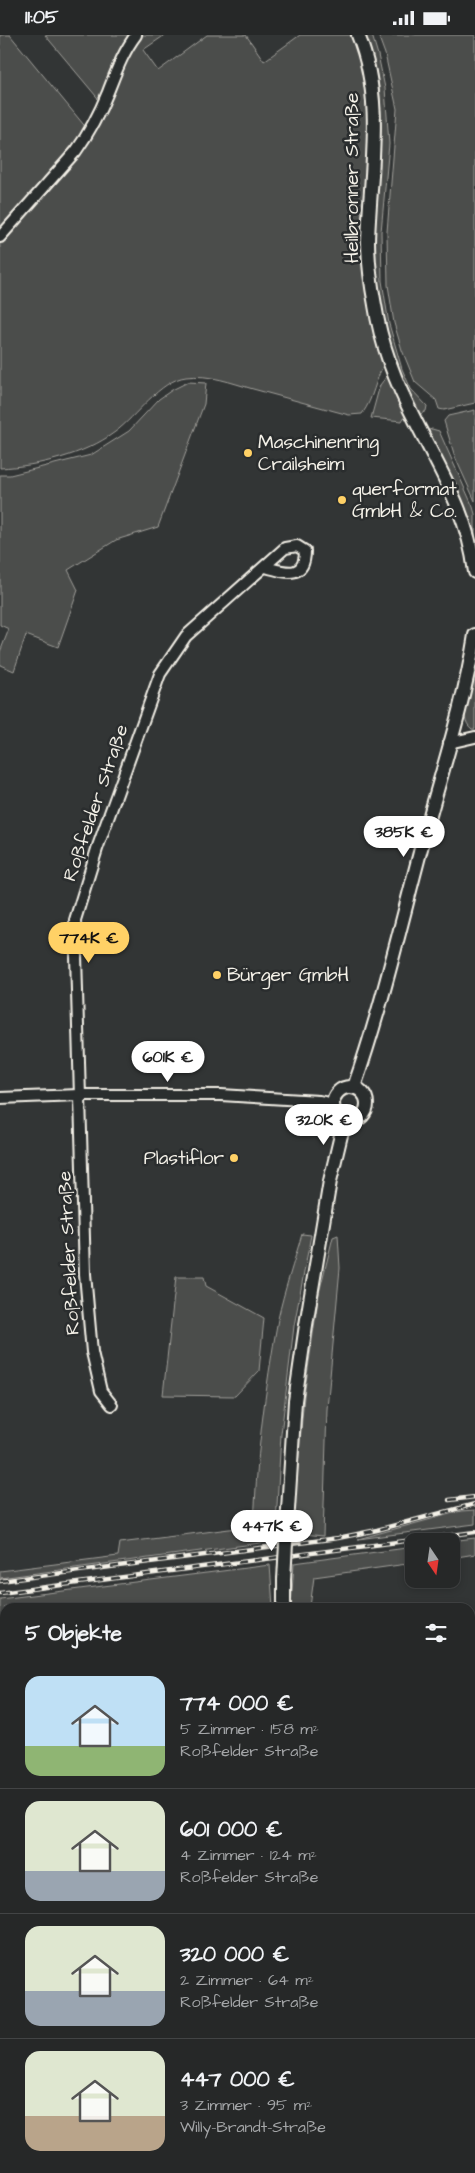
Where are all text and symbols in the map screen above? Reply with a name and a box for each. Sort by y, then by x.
text: 11:05 [25,4,58,31]
street label: Heilbronner Straße [339,93,366,263]
place label: Maschinenring Crailsheim [258,429,379,478]
marker: Maschinenring Crailsheim [242,447,254,459]
place label: querformat GmbH & Co. [352,476,457,525]
marker: querformat GmbH & Co. [336,494,348,506]
street label: Roßfelder Straße [57,721,135,885]
pin: 385K € [363,815,445,858]
text: 385K € [375,821,433,843]
pin: 774K € [48,921,130,964]
text: 774K € [59,927,119,949]
place label: Bürger GmbH [227,962,349,990]
marker: Bürger GmbH [211,969,223,981]
pin: 601K € [127,1041,209,1083]
text: 601K € [143,1046,193,1068]
pin: 320K € [283,1103,365,1146]
text: 320K € [296,1109,352,1131]
place label: Plastiflor [144,1145,225,1172]
marker: Plastiflor [228,1152,240,1164]
street label: Roßfelder Straße [51,1170,87,1336]
pin: 447K € [231,1509,313,1552]
text: 447K € [242,1515,302,1537]
north arrow [405,1533,460,1587]
map controls [405,1533,460,1588]
text: 5 Objekte [25,1619,122,1648]
icon: filters [422,1619,450,1647]
text: 774 000 € [180,1689,293,1718]
icon: home [65,1696,125,1756]
text: 5 Zimmer · 158 m² [180,1718,319,1740]
text: Roßfelder Straße [180,1740,318,1762]
text: 601 000 € [180,1815,282,1844]
icon: home [65,1821,125,1881]
text: 4 Zimmer · 124 m² [180,1844,317,1866]
text: Roßfelder Straße [180,1866,318,1888]
text: 320 000 € [180,1940,289,1969]
icon: home [65,1946,125,2006]
text: 2 Zimmer · 64 m² [180,1969,314,1991]
text: Roßfelder Straße [180,1991,318,2013]
text: 447 000 € [180,2065,295,2094]
icon: home [65,2071,125,2131]
text: 3 Zimmer · 95 m² [180,2094,312,2116]
text: Willy-Brandt-Straße [180,2116,326,2138]

